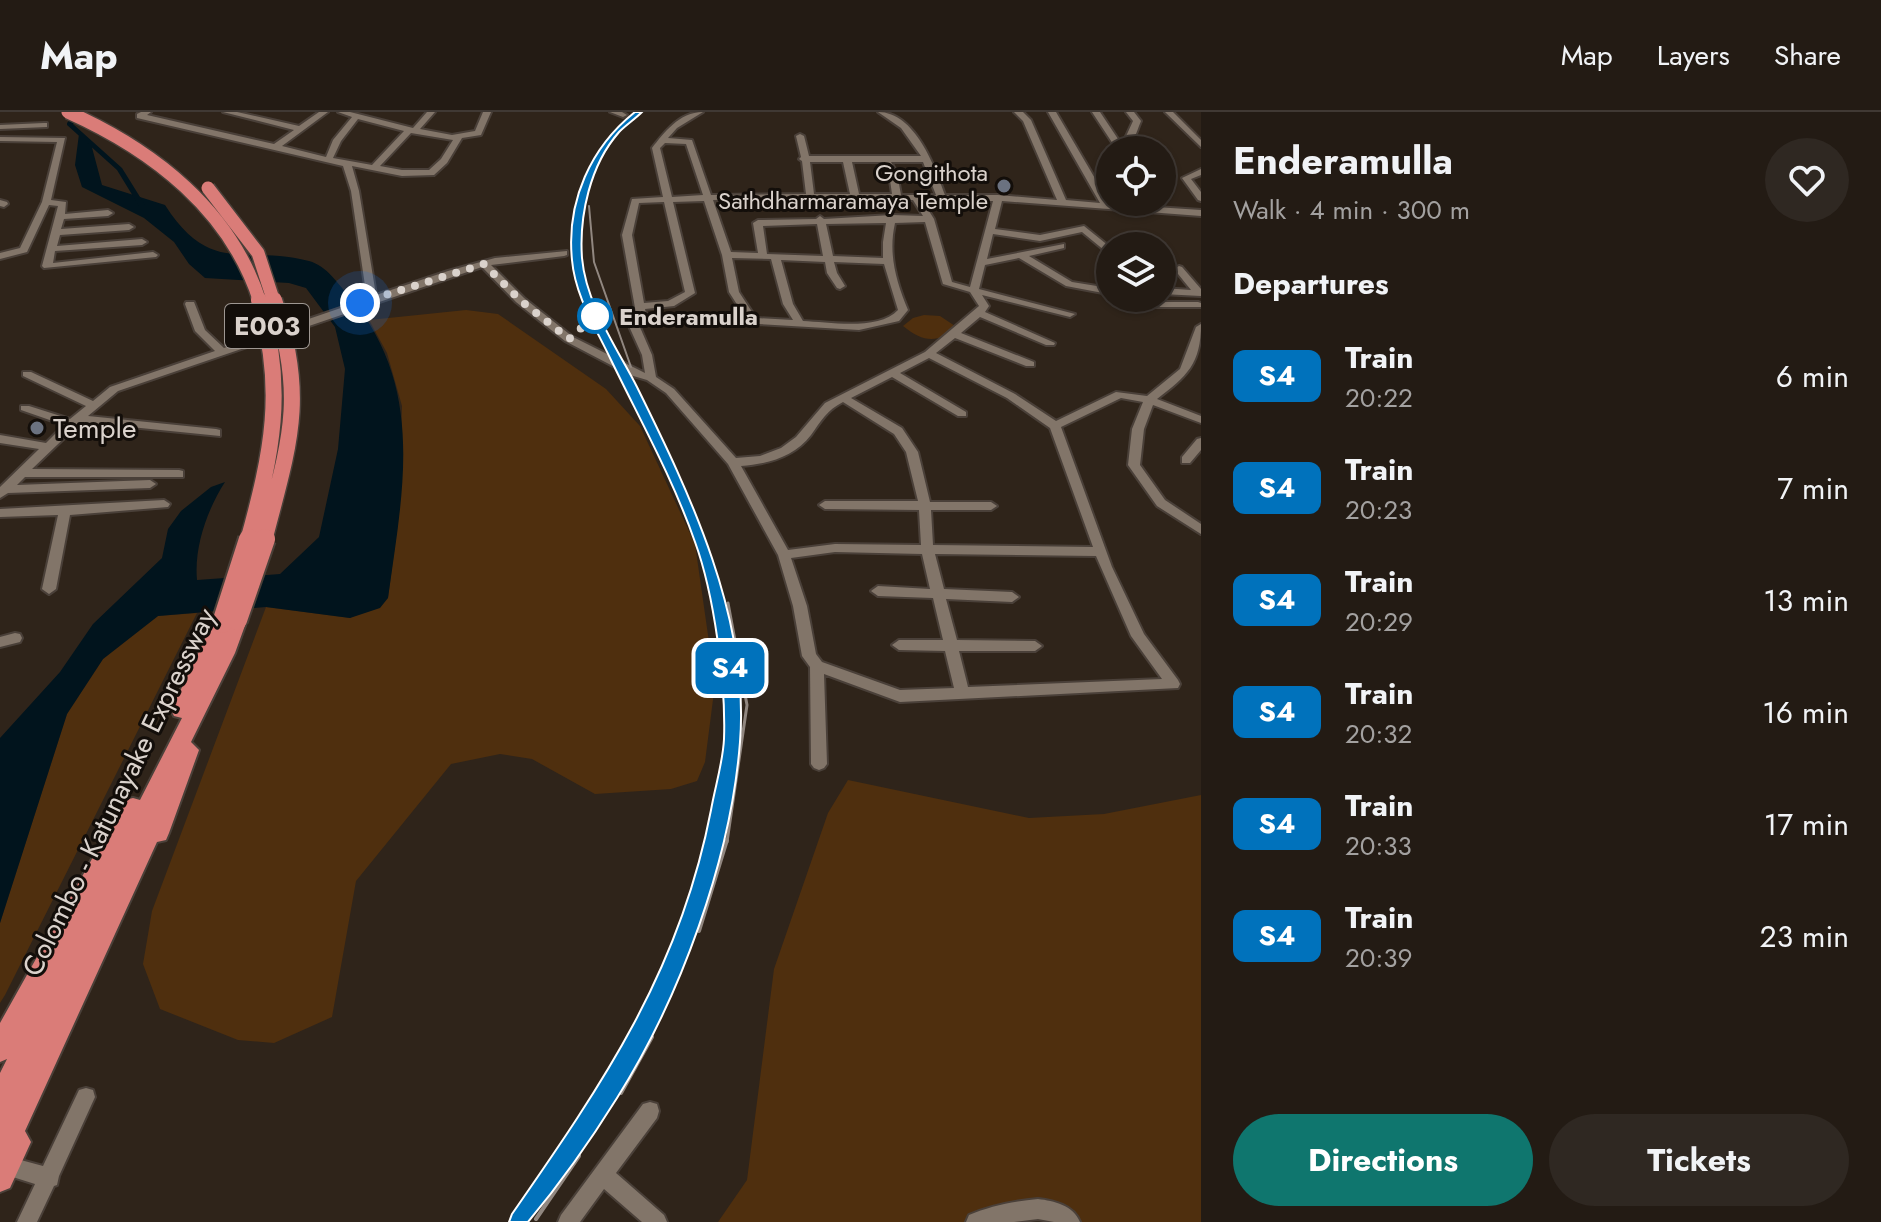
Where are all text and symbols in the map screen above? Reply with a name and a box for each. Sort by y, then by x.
text: Map [40,28,118,83]
text: Map [1561,35,1613,76]
text: Layers [1657,35,1730,76]
text: Share [1774,35,1841,76]
text: Enderamulla [1233,133,1453,188]
map controls [1096,136,1176,312]
button: locate [1096,136,1176,216]
button: heart [1765,138,1849,222]
place label: Gongithota Sathdharmaramaya Temple [718,155,988,218]
marker: Gongithota Sathdharmaramaya Temple [995,177,1013,195]
text: Walk · 4 min · 300 m [1233,191,1470,229]
button: layers [1096,232,1176,312]
text: Departures [1233,262,1389,305]
your location [340,283,380,323]
marker: Enderamulla [578,299,612,333]
place label: Enderamulla [619,299,758,334]
road number: E003 [225,304,309,348]
text: Train [1345,336,1413,379]
text: S4 [1258,355,1296,396]
text: 6 min [1776,355,1849,398]
text: 20:22 [1345,379,1413,417]
place label: Temple [53,408,136,449]
marker: Temple [28,419,46,437]
text: Train [1345,448,1413,491]
text: S4 [1258,467,1296,508]
text: 7 min [1777,467,1849,510]
text: 20:23 [1345,491,1412,529]
text: Train [1345,560,1413,603]
text: S4 [1258,579,1296,620]
text: 13 min [1763,579,1849,622]
street label: Colombo - Katunayake Expressway [12,600,227,983]
text: 20:29 [1345,603,1413,641]
line badge: S4 [694,642,766,694]
text: S4 [711,647,749,688]
text: Train [1345,672,1413,715]
text: S4 [1258,691,1296,732]
text: 16 min [1762,691,1849,734]
text: 20:32 [1345,715,1412,753]
text: Train [1345,784,1413,827]
text: S4 [1258,803,1296,844]
text: 17 min [1764,803,1849,846]
text: 20:33 [1345,827,1412,865]
text: Train [1345,896,1413,939]
text: S4 [1258,915,1296,956]
text: 23 min [1760,915,1849,958]
text: 20:39 [1345,939,1412,977]
button: Directions [1233,1114,1533,1206]
button: Tickets [1549,1114,1849,1206]

